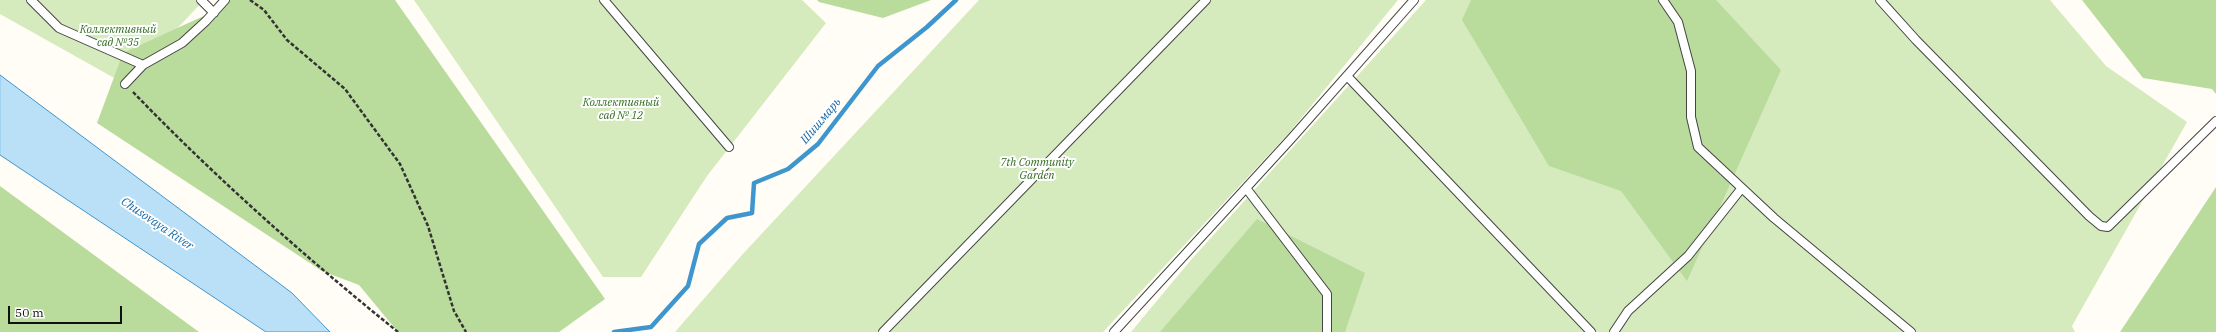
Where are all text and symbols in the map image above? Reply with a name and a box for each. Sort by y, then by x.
park label: Коллективный сад №35 [80,23,156,49]
water label: Шишмарь [798,95,844,147]
park label: Коллективный сад № 12 [583,96,659,122]
park label: 7th Community Garden [1000,156,1074,182]
water label: Chusovaya River [118,194,196,254]
scale bar [10,298,124,324]
text: 50 m [15,305,44,320]

